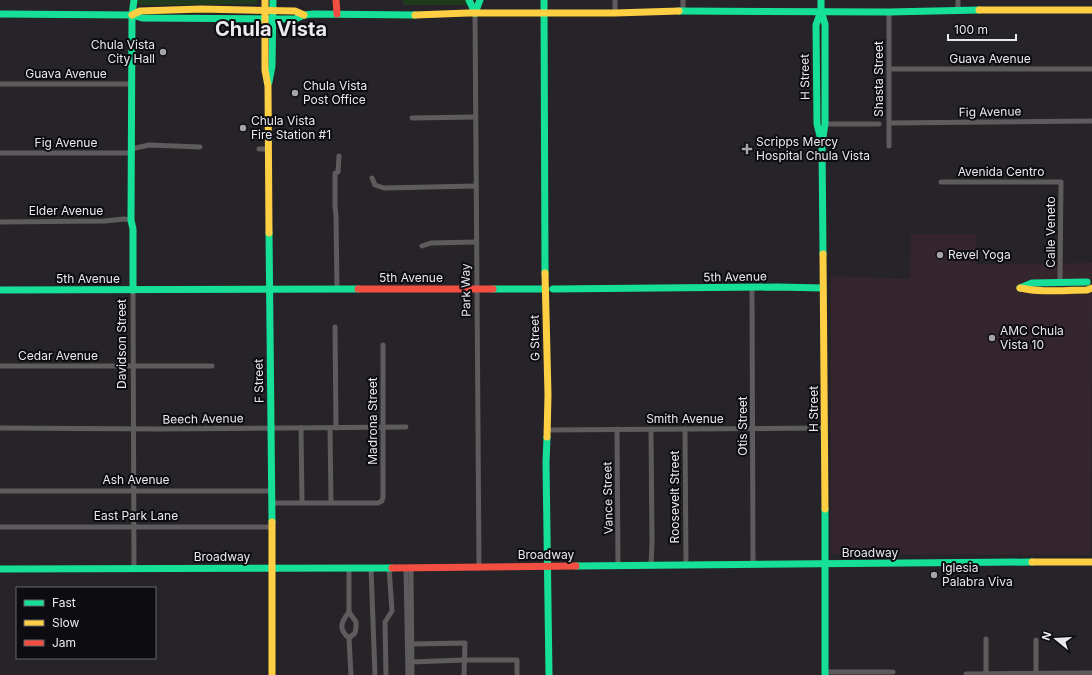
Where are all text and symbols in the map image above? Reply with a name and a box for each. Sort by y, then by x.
scale bar [948,16,1016,42]
district label: Chula Vista [215,17,327,41]
text: 100 m [954,22,988,37]
place label: Chula Vista City Hall [91,37,155,66]
street label: Shasta Street [871,41,886,117]
marker: Chula Vista City Hall [158,47,168,57]
street label: Guava Avenue [949,51,1031,66]
street label: H Street [797,54,812,100]
street label: Guava Avenue [25,66,107,81]
place label: Chula Vista Post Office [303,78,367,107]
marker: Chula Vista Post Office [290,88,300,98]
street label: Fig Avenue [958,103,1022,120]
place label: Chula Vista Fire Station #1 [251,113,331,142]
marker: Chula Vista Fire Station #1 [238,123,248,133]
place label: Scripps Mercy Hospital Chula Vista [756,134,870,163]
street label: Fig Avenue [35,135,97,150]
marker: Scripps Mercy Hospital Chula Vista [741,143,753,155]
street label: Avenida Centro [958,164,1044,179]
street label: Calle Veneto [1043,196,1058,268]
street label: Elder Avenue [29,203,103,218]
place label: Revel Yoga [948,247,1011,262]
marker: Revel Yoga [935,250,945,260]
street label: Park Way [458,263,473,317]
street label: 5th Avenue [703,268,767,285]
street label: 5th Avenue [379,270,443,285]
street label: 5th Avenue [56,271,120,286]
street label: Davidson Street [114,299,129,389]
street label: G Street [527,315,542,361]
place label: AMC Chula Vista 10 [1000,323,1064,352]
marker: AMC Chula Vista 10 [987,333,997,343]
street label: Cedar Avenue [18,348,98,363]
street label: F Street [251,359,266,403]
street label: Madrona Street [365,377,380,465]
street label: H Street [806,386,821,432]
street label: Otis Street [735,396,750,456]
street label: Beech Avenue [162,410,244,427]
street label: Smith Avenue [646,411,724,426]
street label: Roosevelt Street [667,451,682,543]
street label: Vance Street [599,462,616,534]
street label: Ash Avenue [102,472,170,487]
street label: East Park Lane [94,508,178,523]
street label: Broadway [842,545,899,560]
street label: Broadway [518,547,575,562]
street label: Broadway [194,549,251,564]
place label: Iglesia Palabra Viva [942,560,1013,589]
marker: Iglesia Palabra Viva [929,570,939,580]
legend [16,587,156,659]
text: Fast [52,595,76,610]
text: Slow [52,615,80,630]
north arrow [1036,619,1076,659]
text: N [1039,630,1054,642]
text: Jam [52,635,76,650]

